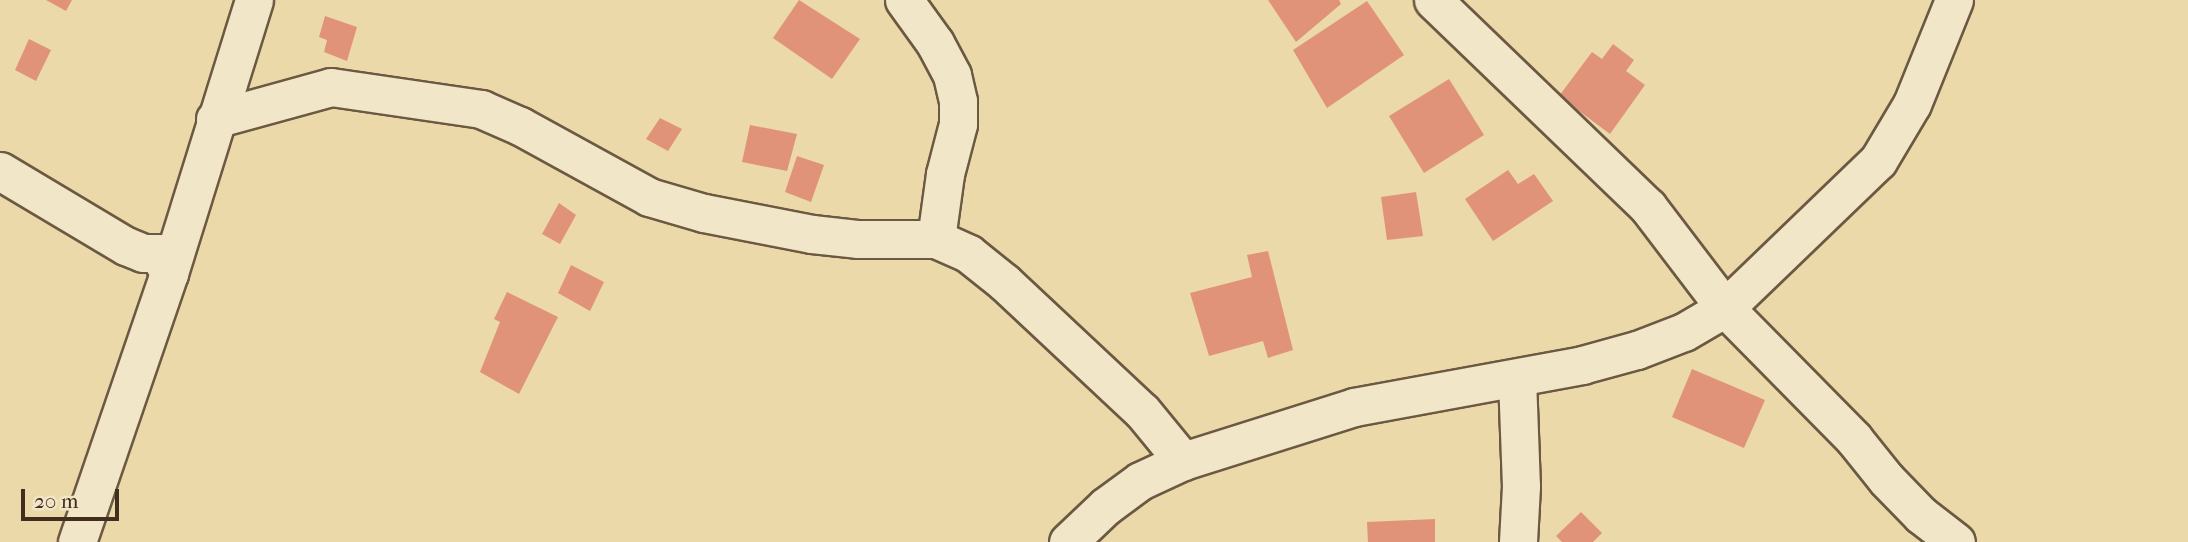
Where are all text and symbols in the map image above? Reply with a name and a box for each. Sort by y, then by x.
scale bar [24,476,122,520]
text: 20 m [34,489,78,513]

